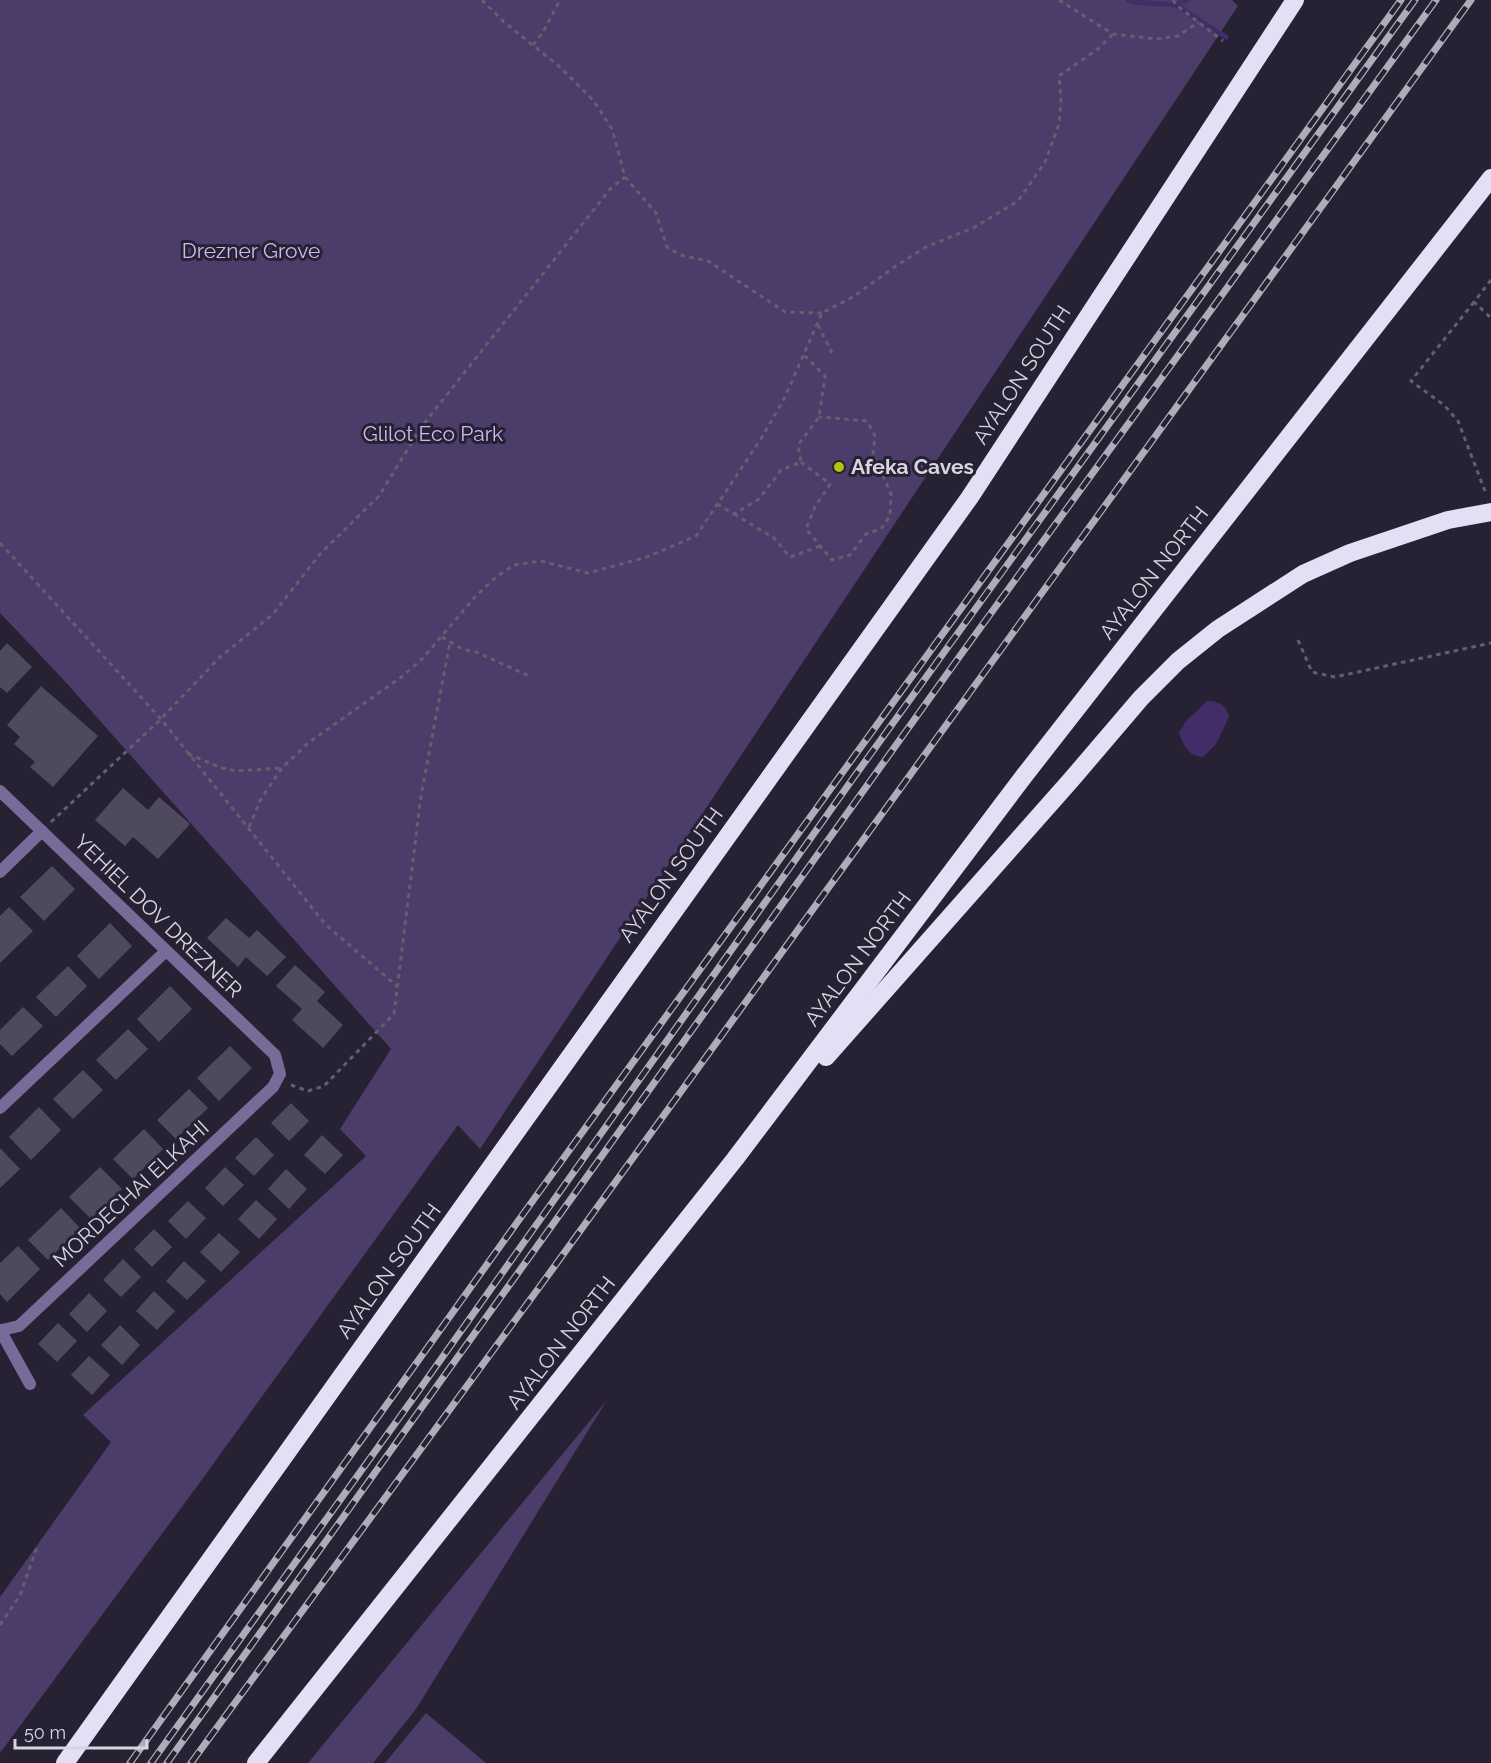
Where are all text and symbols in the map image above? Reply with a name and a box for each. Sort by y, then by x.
park label: Drezner Grove [182,238,320,263]
street label: AYALON SOUTH [967,301,1076,449]
park label: Glilot Eco Park [363,421,503,446]
place label: Afeka Caves [851,454,974,479]
marker: Afeka Caves [832,460,846,474]
street label: AYALON NORTH [1094,501,1213,644]
street label: AYALON SOUTH [613,802,728,947]
street label: YEHIEL DOV DREZNER [69,829,247,1002]
street label: AYALON NORTH [799,887,916,1031]
street label: MORDECHAI ELKAHI [48,1115,214,1272]
street label: AYALON SOUTH [331,1198,446,1343]
street label: AYALON NORTH [501,1271,620,1414]
scale bar [15,1712,147,1750]
text: 50 m [24,1722,66,1743]

